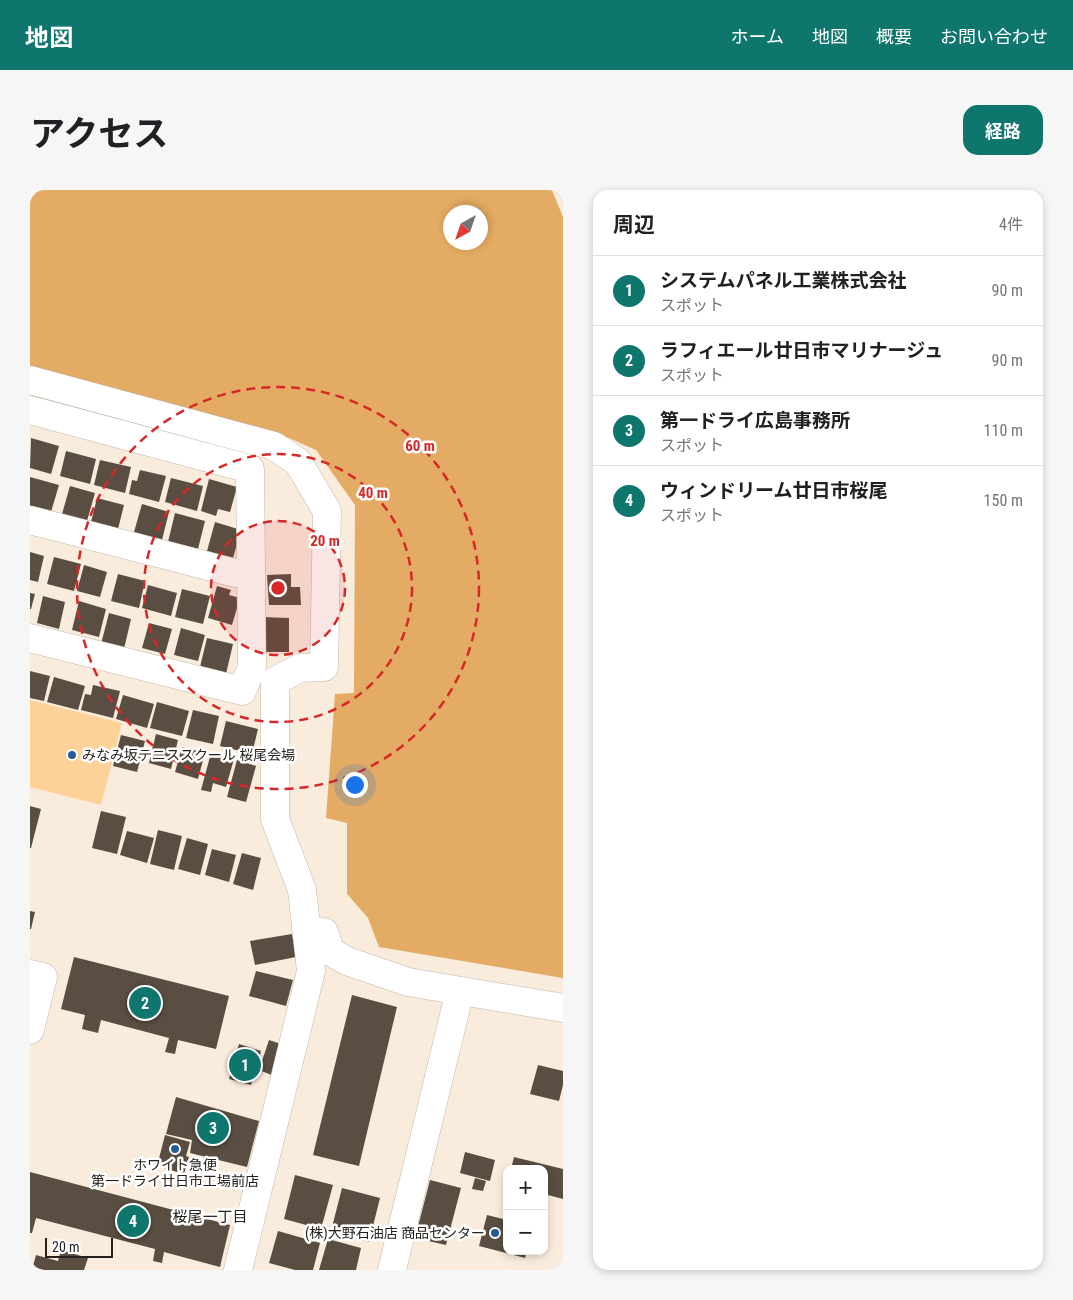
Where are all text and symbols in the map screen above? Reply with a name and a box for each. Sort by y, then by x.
text: 地図 [25,24,73,52]
text: ホーム [731,26,784,47]
text: 地図 [812,26,848,47]
text: 概要 [876,26,912,47]
text: お問い合わせ [940,26,1048,47]
button: 経路 [963,105,1043,155]
text: アクセス [30,114,168,155]
north arrow [443,205,488,250]
text: 周辺 [613,213,655,237]
text: 4件 [999,215,1023,234]
text: システムパネル工業株式会社 [660,269,906,292]
text: 1 [625,281,633,300]
text: 90 m [991,281,1023,300]
text: スポット [660,296,724,315]
text: ラフィエール廿日市マリナージュ [660,339,943,362]
text: 2 [625,351,633,370]
text: 90 m [991,351,1023,370]
text: スポット [660,366,724,385]
text: 第一ドライ広島事務所 [660,409,850,432]
text: 3 [625,421,633,440]
text: 110 m [984,421,1023,440]
text: スポット [660,436,724,455]
text: 60 m [405,437,435,455]
text: ウィンドリーム廿日市桜尾 [660,479,887,502]
text: 40 m [358,484,388,502]
text: 4 [625,491,633,510]
text: 150 m [984,491,1023,510]
text: スポット [660,506,724,525]
text: 20 m [310,532,340,550]
centre of rings [269,579,287,597]
place label: みなみ坂テニススクール 桜尾会場 [82,747,295,763]
marker: みなみ坂テニススクール 桜尾会場 [66,749,78,761]
your location [342,772,368,798]
pin: 2 [129,984,161,1022]
pin: 1 [229,1046,261,1084]
pin: 3 [197,1109,229,1147]
marker: ホワイト急便 第一ドライ廿日市工場前店 [169,1143,181,1155]
place label: ホワイト急便 第一ドライ廿日市工場前店 [91,1157,259,1189]
map controls [503,1165,548,1255]
button: + [503,1165,548,1210]
pin: 4 [117,1202,149,1240]
district label: 桜尾一丁目 [172,1208,248,1226]
button: − [503,1210,548,1255]
place label: (株)大野石油店 商品センター [305,1225,485,1242]
marker: (株)大野石油店 商品センター [489,1227,501,1239]
scale bar [45,1235,112,1258]
text: 20 m [52,1239,80,1255]

